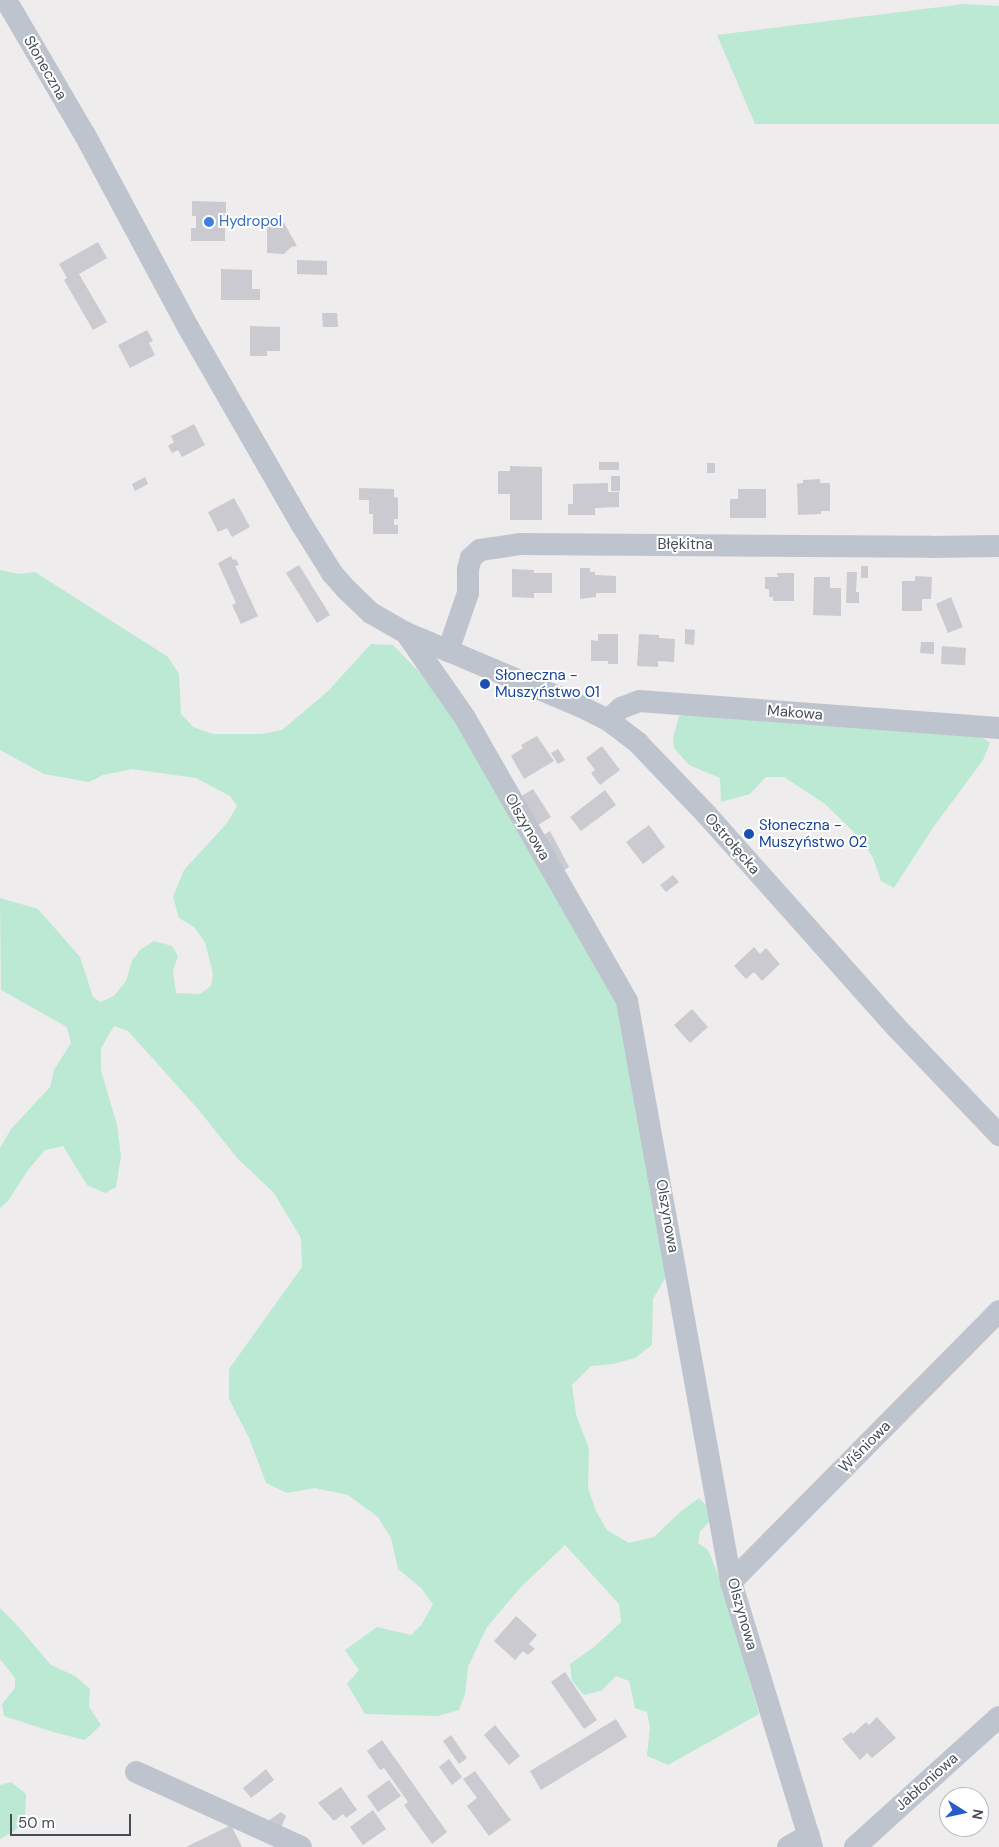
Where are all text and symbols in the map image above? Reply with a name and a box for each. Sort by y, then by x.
street label: Słoneczna [20,33,70,103]
place label: Hydropol [219,213,282,231]
marker: Hydropol [203,216,215,228]
street label: Błękitna [657,536,713,554]
place label: Słoneczna - Muszyństwo 01 [495,666,600,701]
marker: Słoneczna - Muszyństwo 01 [479,678,491,690]
street label: Makowa [766,702,824,724]
street label: Olszynowa [501,790,553,864]
street label: Ostrołęcka [700,810,764,878]
place label: Słoneczna - Muszyństwo 02 [759,816,867,851]
marker: Słoneczna - Muszyństwo 02 [743,828,755,840]
street label: Olszynowa [652,1178,682,1254]
street label: Wiśniowa [835,1417,895,1477]
street label: Olszynowa [723,1576,761,1652]
street label: Jabłoniowa [892,1749,962,1815]
north arrow [939,1787,989,1837]
scale bar [12,1804,134,1836]
text: N [968,1808,988,1821]
text: 50 m [18,1813,55,1833]

